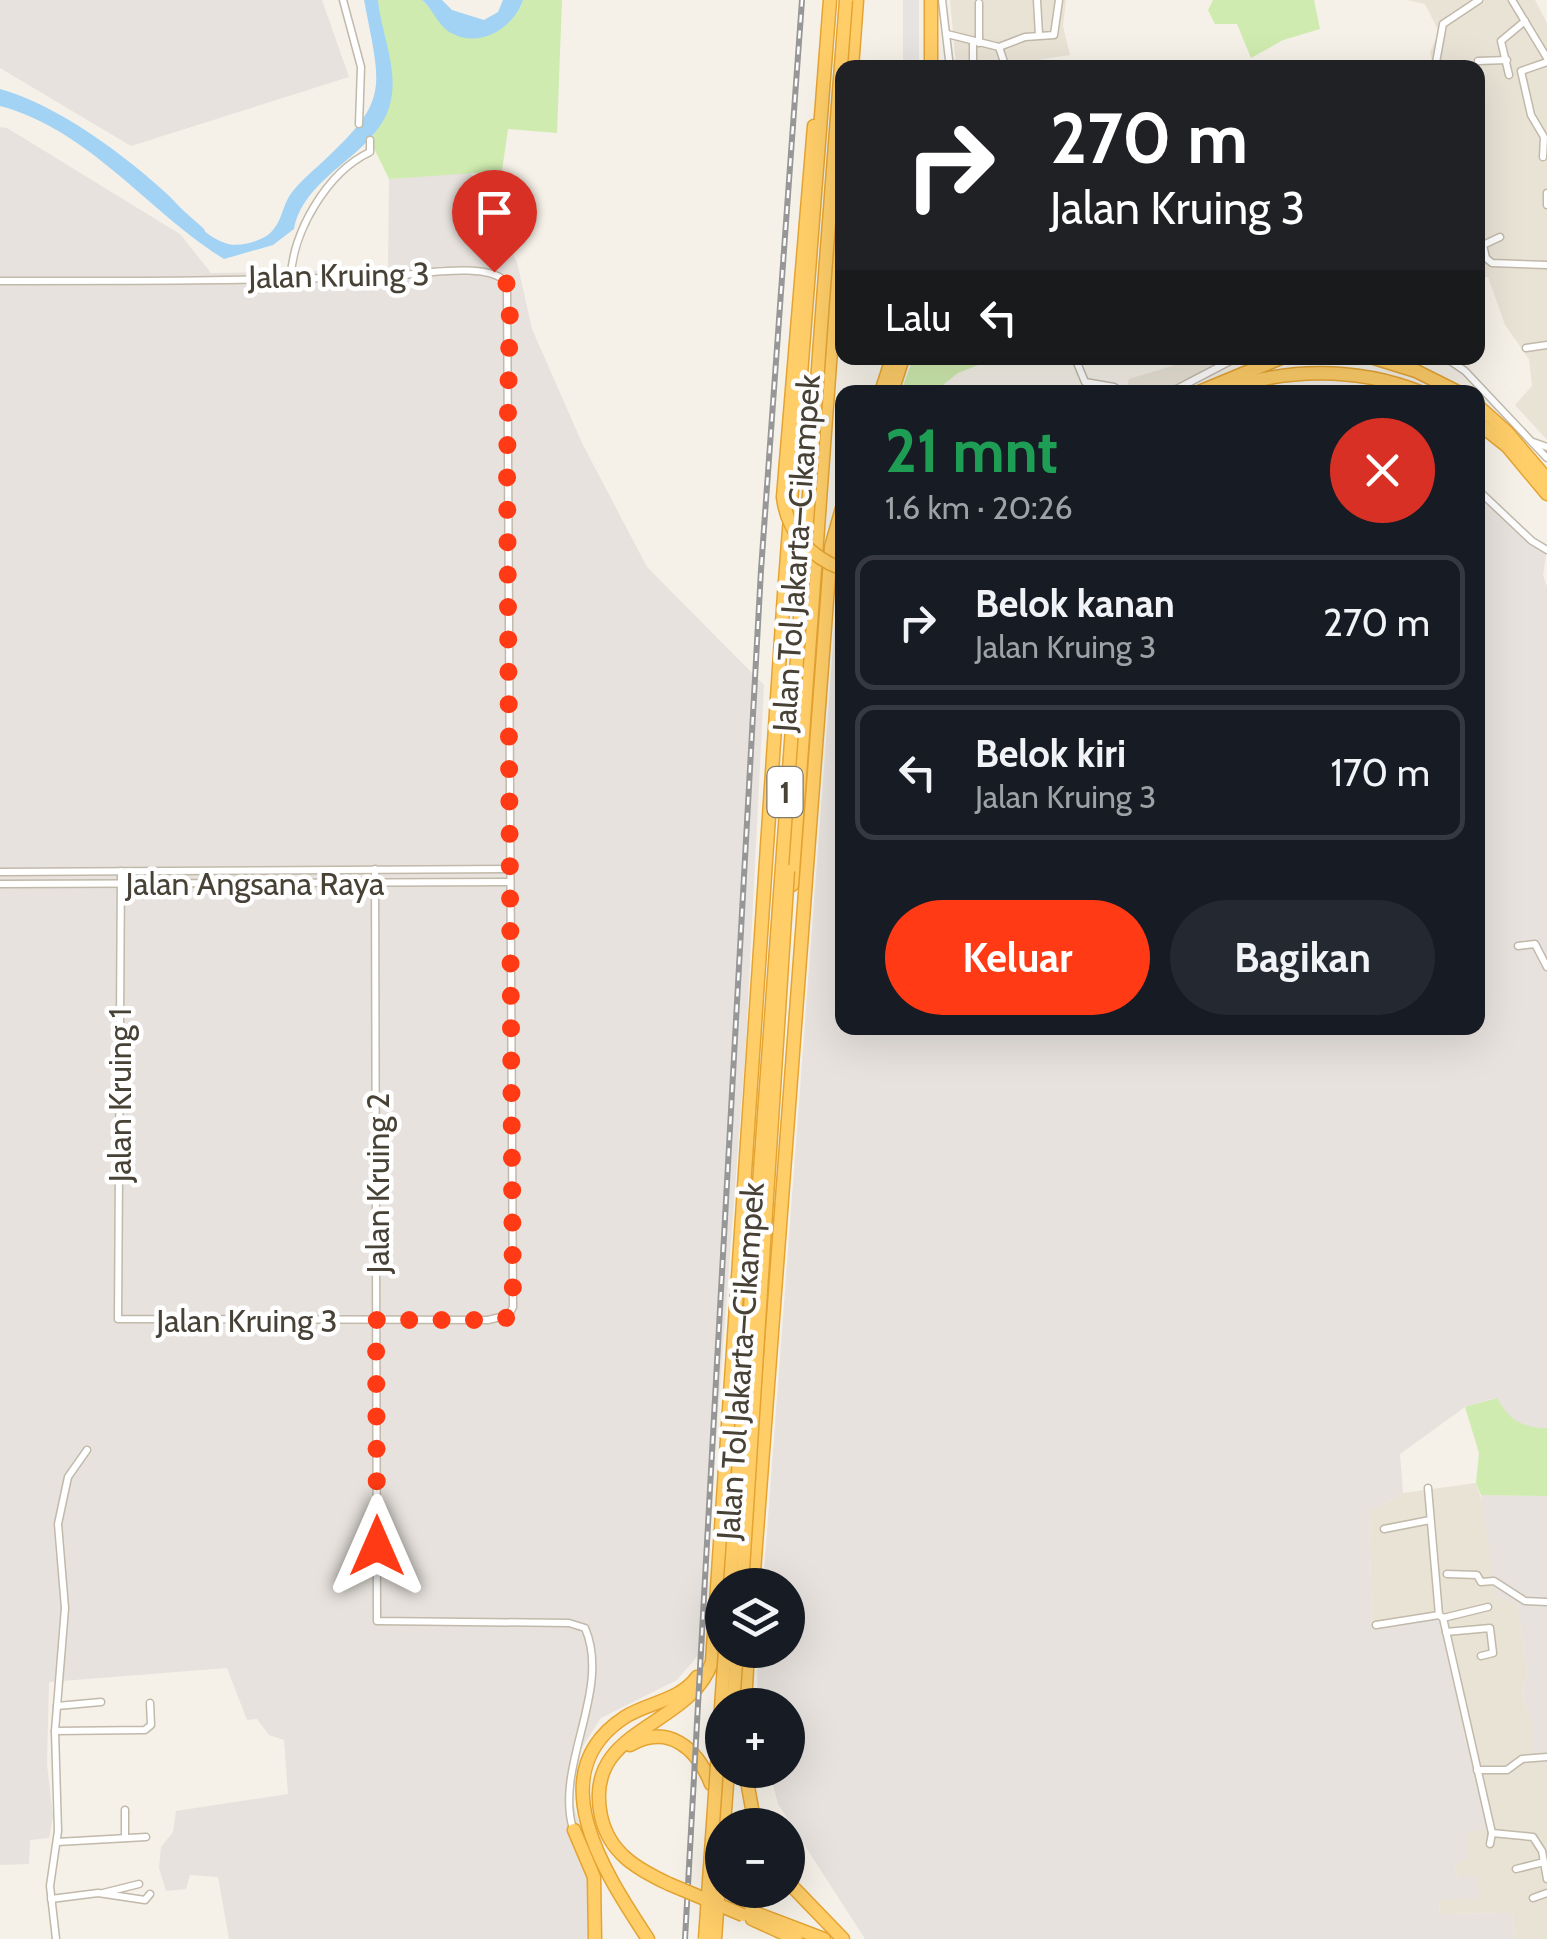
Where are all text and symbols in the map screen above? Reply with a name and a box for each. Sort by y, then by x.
text: 270 m [1050,95,1248,181]
icon: right [885,100,1015,230]
pin [452,170,537,273]
text: Jalan Kruing 3 [1050,181,1305,235]
icon: arrive [467,185,522,240]
street label: Jalan Kruing 3 [247,254,430,296]
icon: left [971,290,1026,345]
text: Lalu [885,294,951,341]
street label: Jalan Tol Jakarta–Cikampek [764,372,828,734]
text: 21 mnt [885,414,1058,487]
button: close [1330,418,1435,523]
text: 1.6 km · 20:26 [885,488,1073,527]
text: Belok kanan [975,580,1175,627]
icon: right [890,595,945,650]
text: 270 m [1323,599,1430,646]
text: Jalan Kruing 3 [975,627,1156,666]
text: Belok kiri [975,730,1126,777]
icon: left [890,745,945,800]
text: 170 m [1330,749,1430,796]
road number: 1 [768,767,802,817]
text: Jalan Kruing 3 [975,777,1156,816]
street label: Jalan Angsana Raya [125,864,385,903]
button: Keluar [885,900,1150,1015]
button: Bagikan [1170,900,1435,1015]
street label: Jalan Kruing 1 [100,1008,139,1183]
street label: Jalan Kruing 2 [358,1093,397,1274]
street label: Jalan Tol Jakarta–Cikampek [708,1180,772,1542]
street label: Jalan Kruing 3 [155,1301,338,1340]
position arrow [325,1494,429,1598]
map controls [705,1568,805,1908]
button: layers [705,1568,805,1668]
button: + [705,1688,805,1788]
button: − [705,1808,805,1908]

